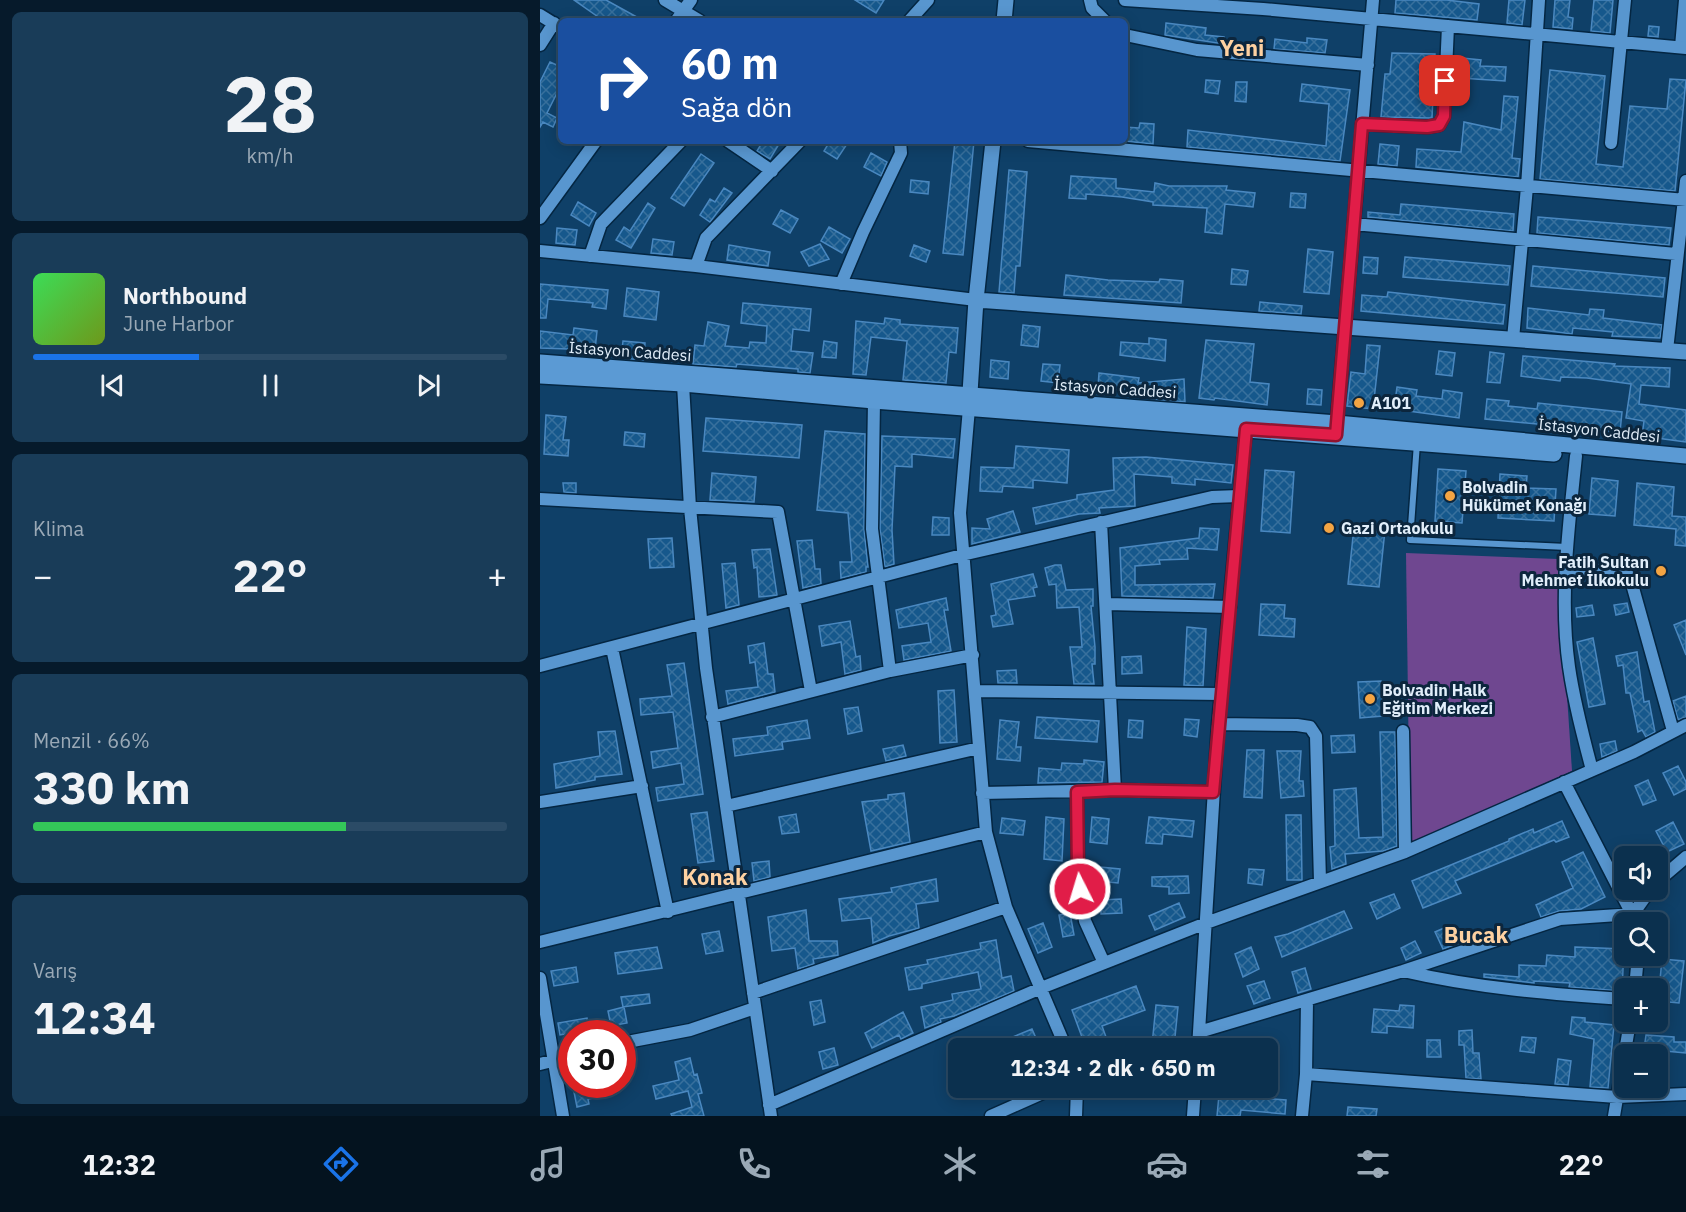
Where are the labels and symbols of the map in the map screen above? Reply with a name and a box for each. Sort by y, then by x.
district label: Yeni [1220,33,1264,62]
pin [1419,55,1470,106]
street label: İstasyon Caddesi [568,337,692,365]
street label: İstasyon Caddesi [1053,374,1177,402]
place label: A101 [1371,393,1411,413]
marker: A101 [1352,396,1366,410]
street label: İstasyon Caddesi [1537,414,1661,446]
place label: Bolvadin Hükümet Konağı [1462,477,1587,515]
marker: Bolvadin Hükümet Konağı [1443,489,1457,503]
place label: Gazi Ortaokulu [1341,518,1453,538]
marker: Gazi Ortaokulu [1322,521,1336,535]
place label: Fatih Sultan Mehmet İlkokulu [1522,552,1649,590]
marker: Fatih Sultan Mehmet İlkokulu [1654,564,1668,578]
place label: Bolvadin Halk Eğitim Merkezi [1382,680,1493,718]
marker: Bolvadin Halk Eğitim Merkezi [1363,692,1377,706]
position arrow [1048,857,1112,921]
district label: Konak [682,862,748,891]
district label: Bucak [1444,920,1508,949]
speed limit sign: 30 [558,1020,636,1098]

